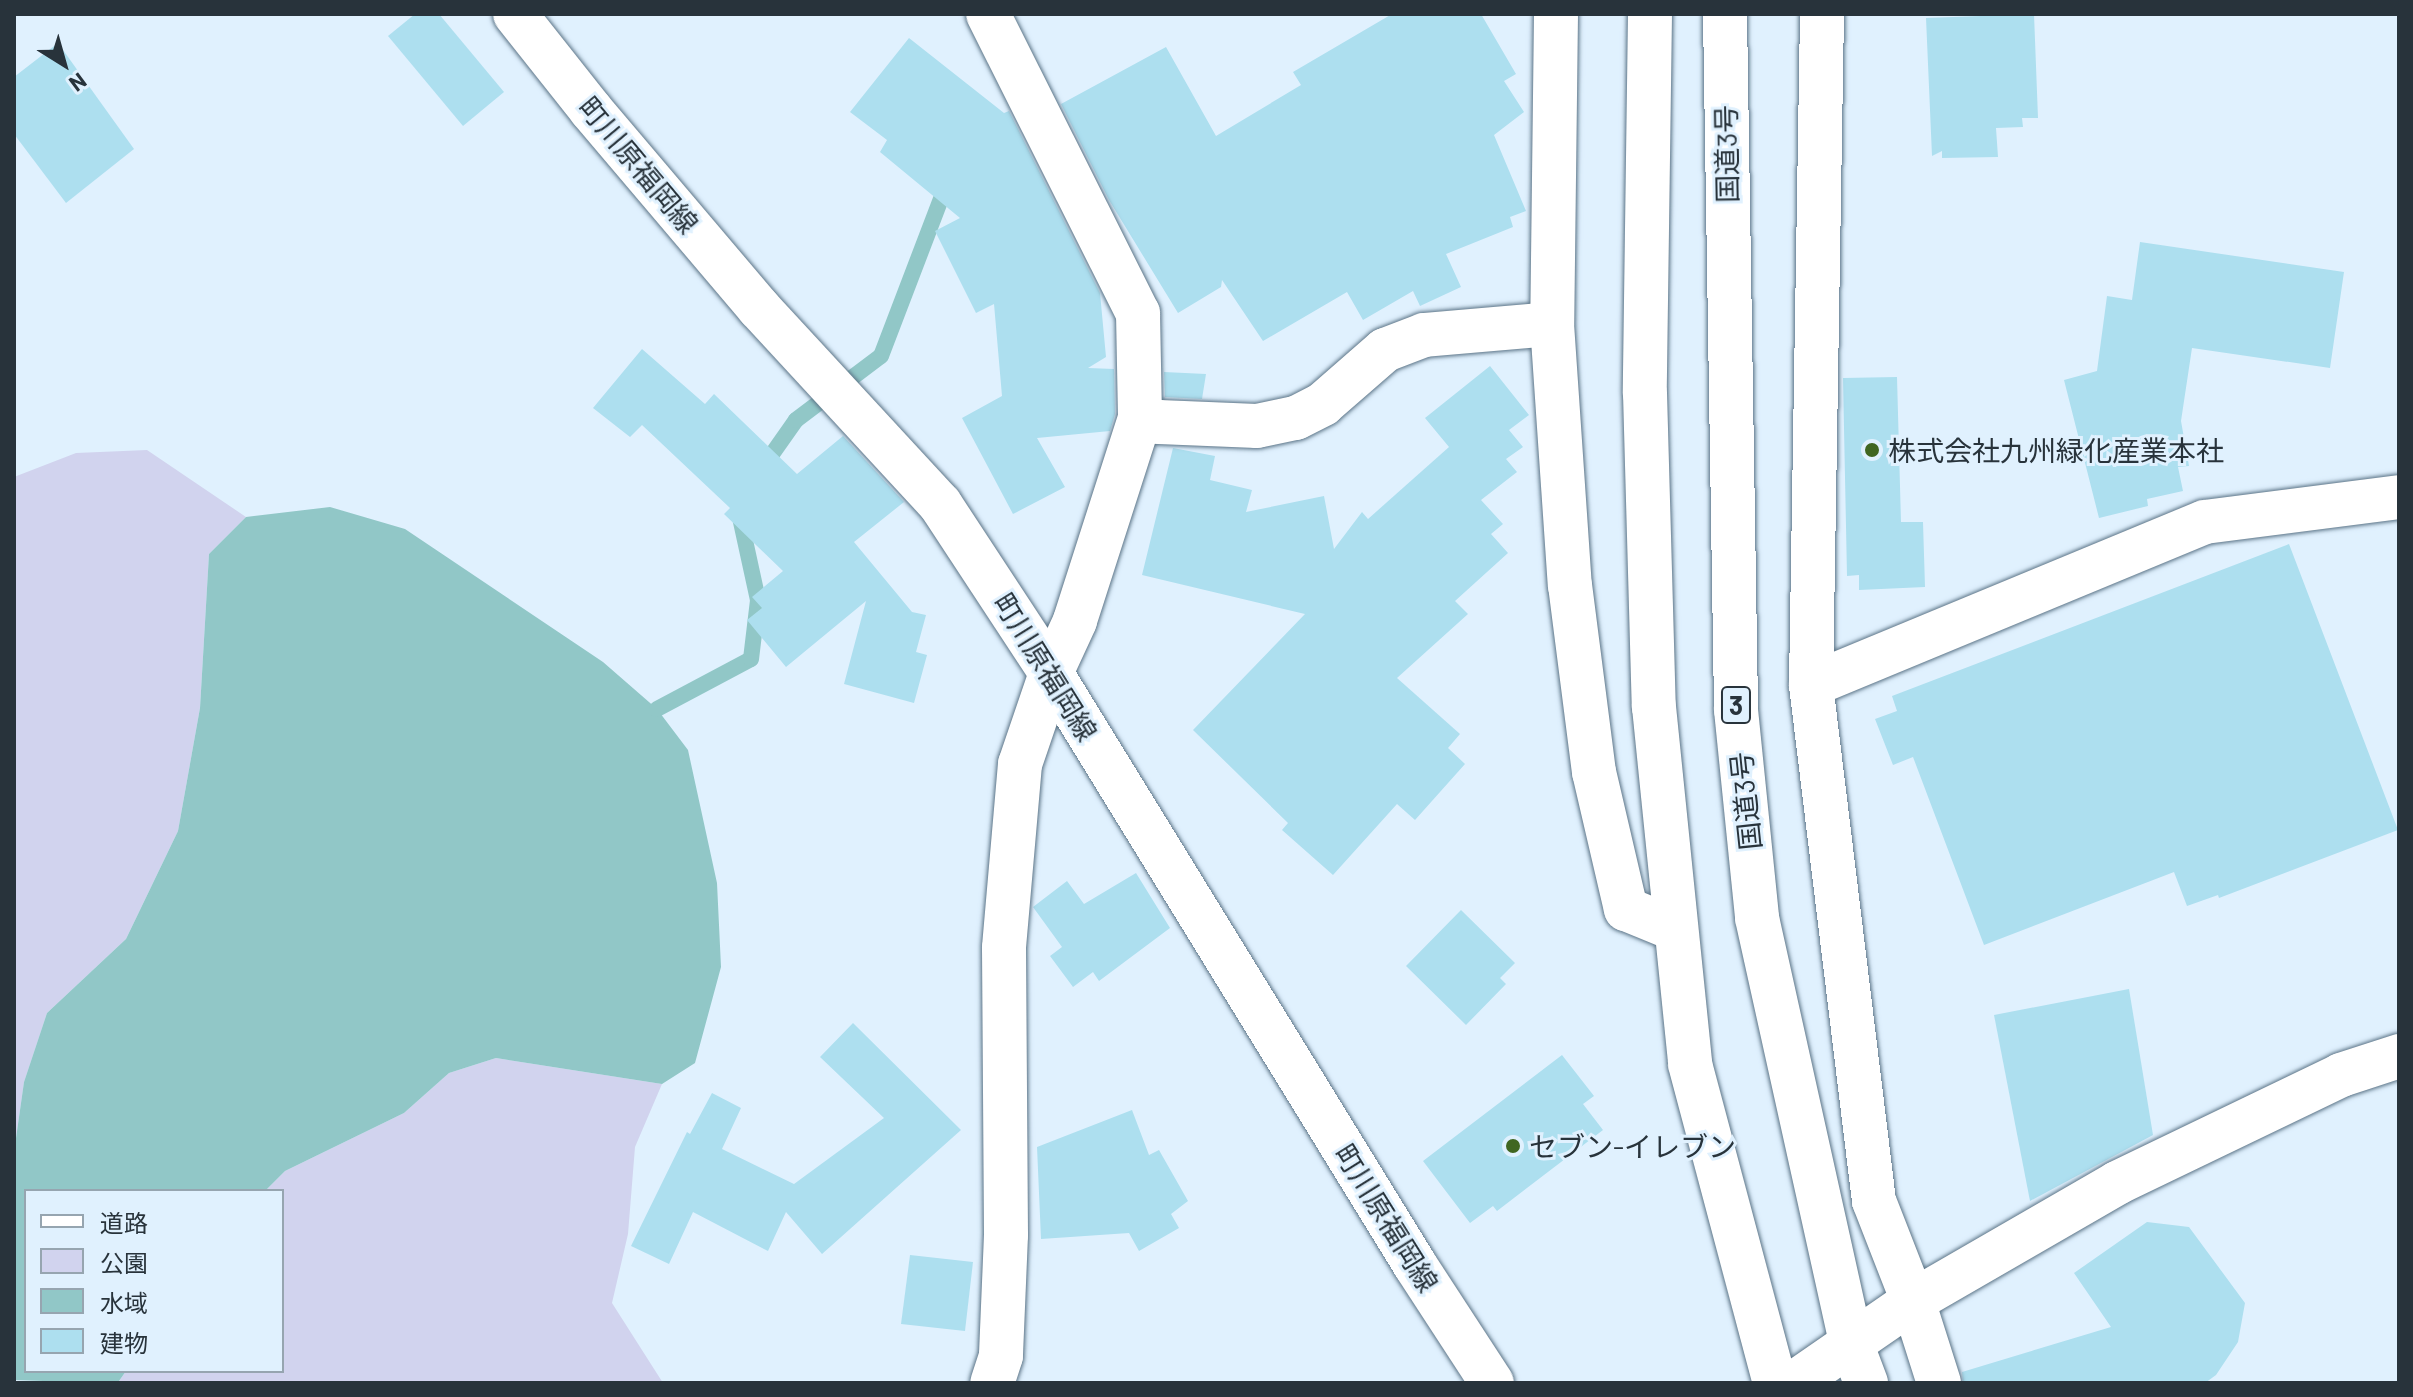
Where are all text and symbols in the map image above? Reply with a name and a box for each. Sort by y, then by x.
north arrow [24,24,104,104]
text: N [65,68,92,98]
street label: 町川原福岡線 [572,90,706,240]
street label: 国道3号 [1708,105,1744,203]
place label: 株式会社九州緑化産業本社 [1888,433,2224,467]
marker: 株式会社九州緑化産業本社 [1863,441,1881,459]
street label: 町川原福岡線 [987,587,1105,747]
road number: 3 [1720,683,1752,727]
street label: 国道3号 [1723,750,1767,852]
place label: セブン-イレブン [1529,1129,1736,1163]
marker: セブン-イレブン [1504,1137,1522,1155]
street label: 町川原福岡線 [1328,1138,1446,1298]
legend [24,1189,284,1373]
text: 道路 [100,1208,148,1237]
text: 公園 [100,1248,148,1277]
text: 水域 [100,1288,148,1317]
text: 建物 [100,1328,148,1357]

